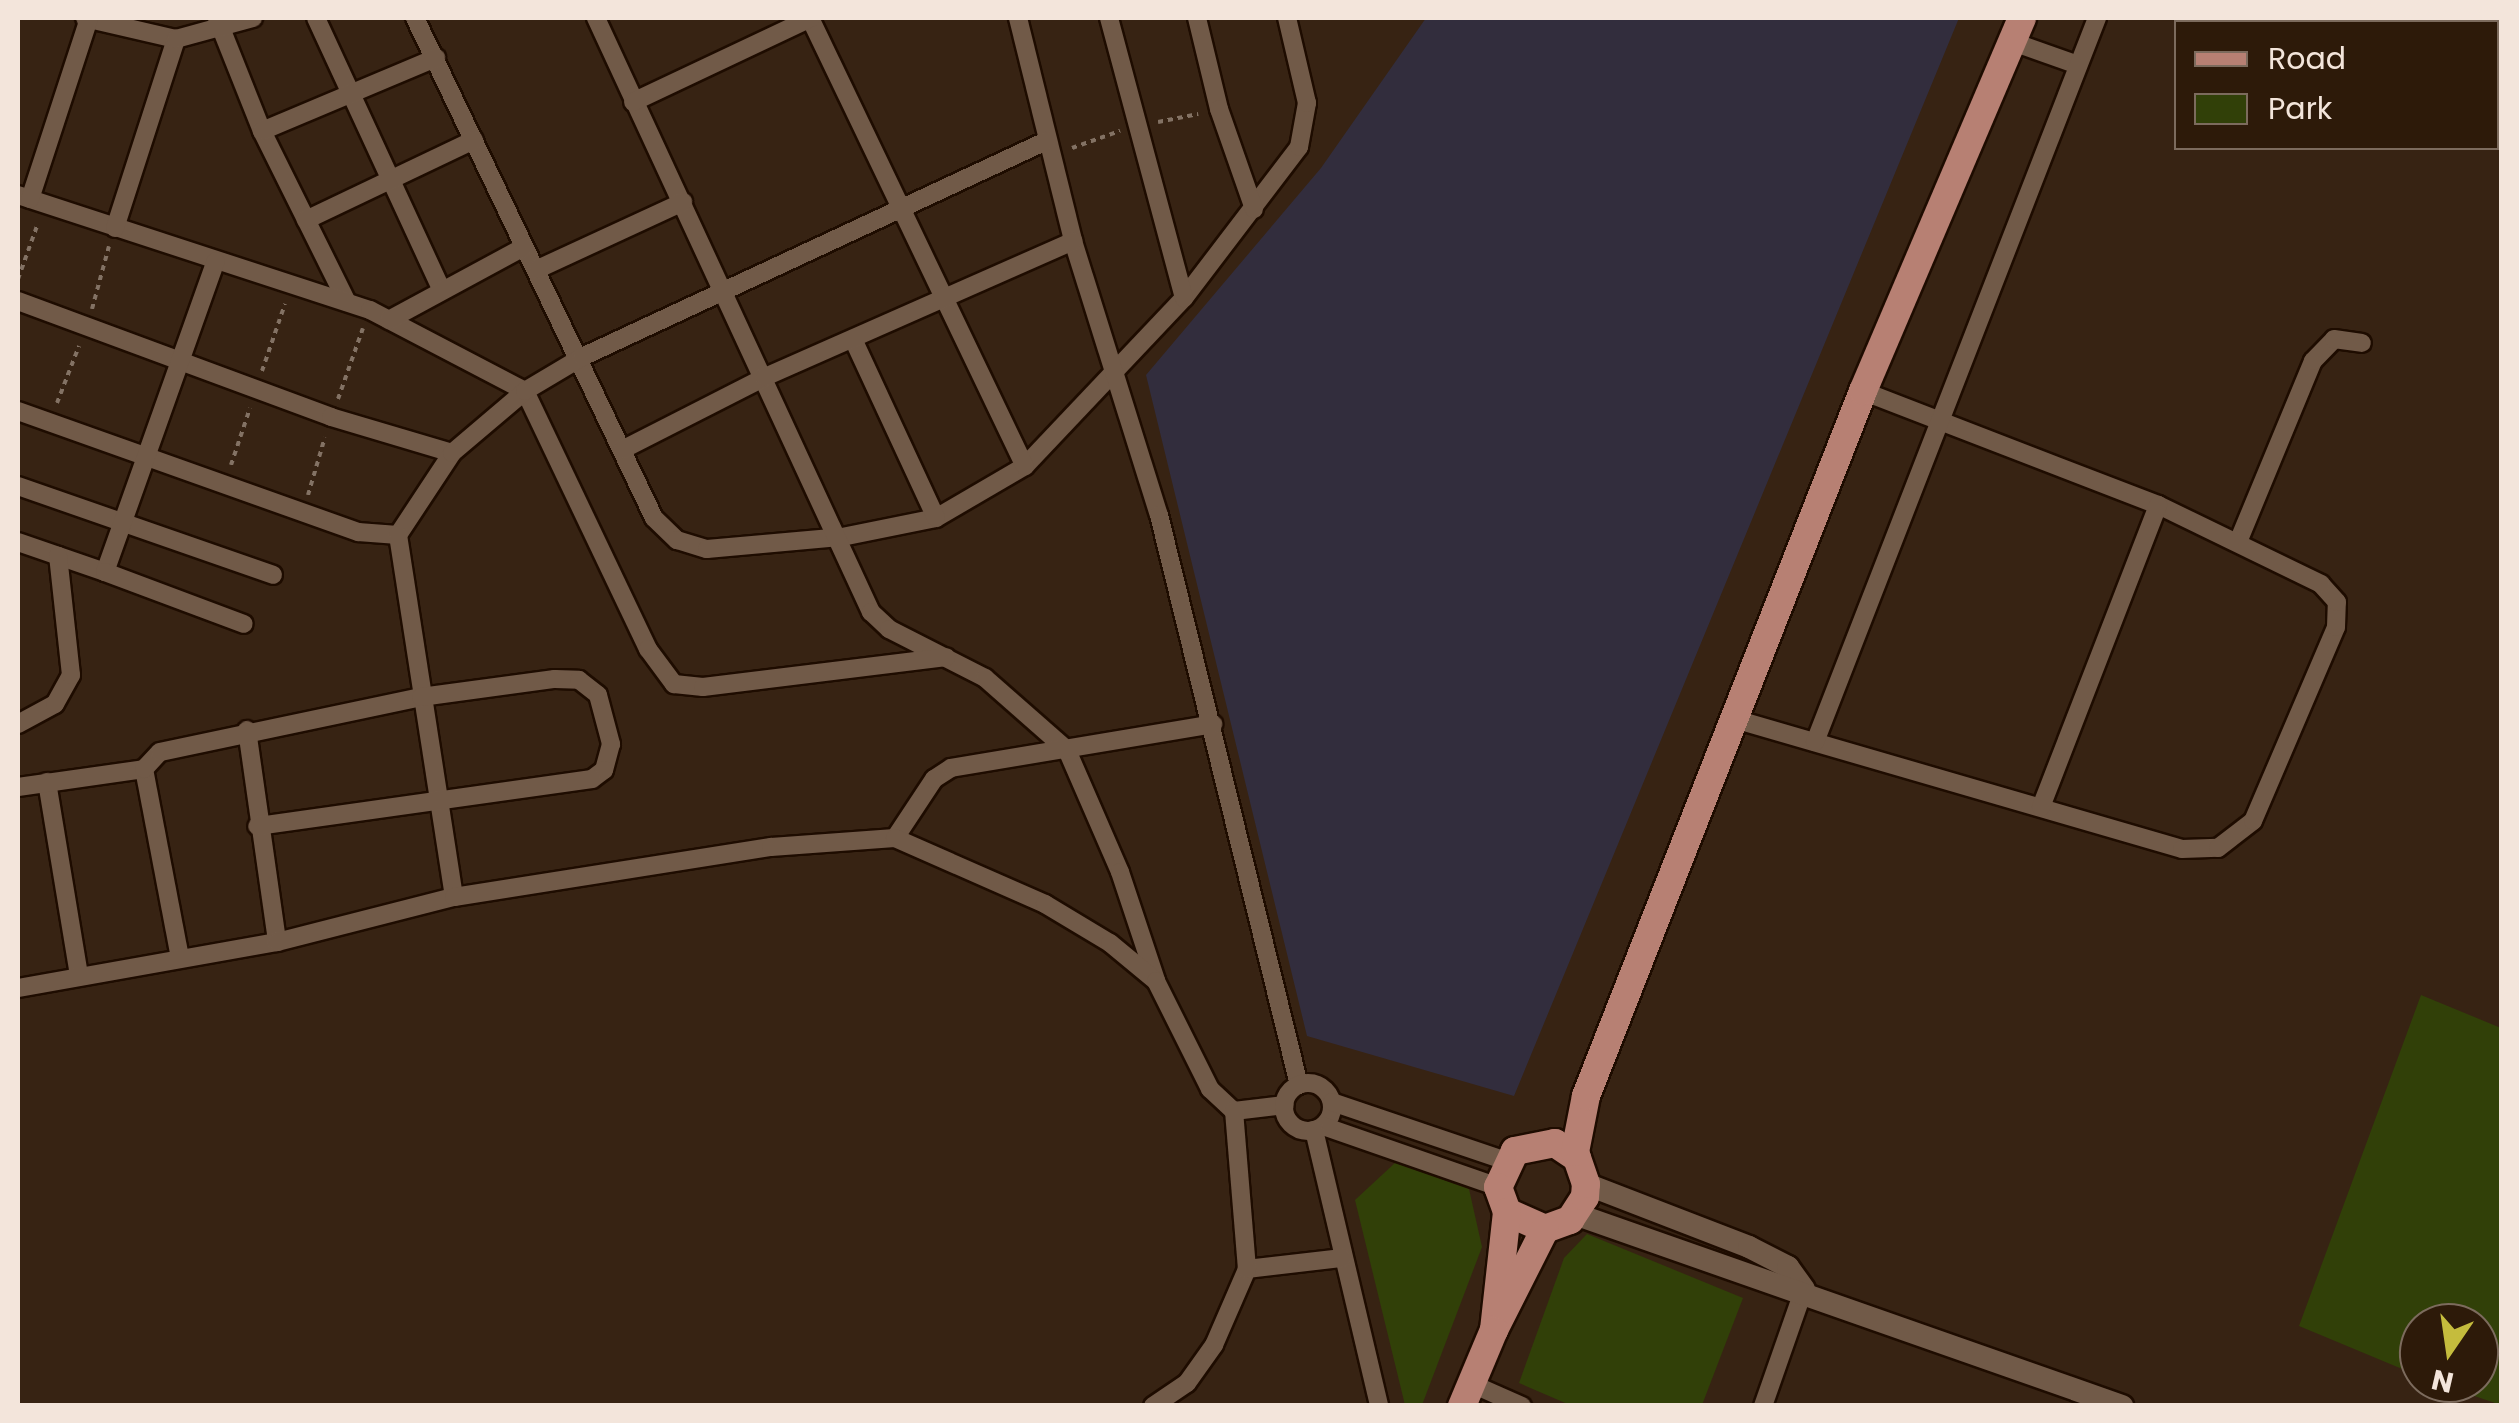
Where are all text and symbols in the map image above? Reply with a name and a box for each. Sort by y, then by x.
legend [2174,20,2499,150]
text: Road [2268,37,2346,80]
text: Park [2268,87,2332,130]
north arrow [2399,1303,2499,1403]
text: N [2428,1359,2457,1402]

